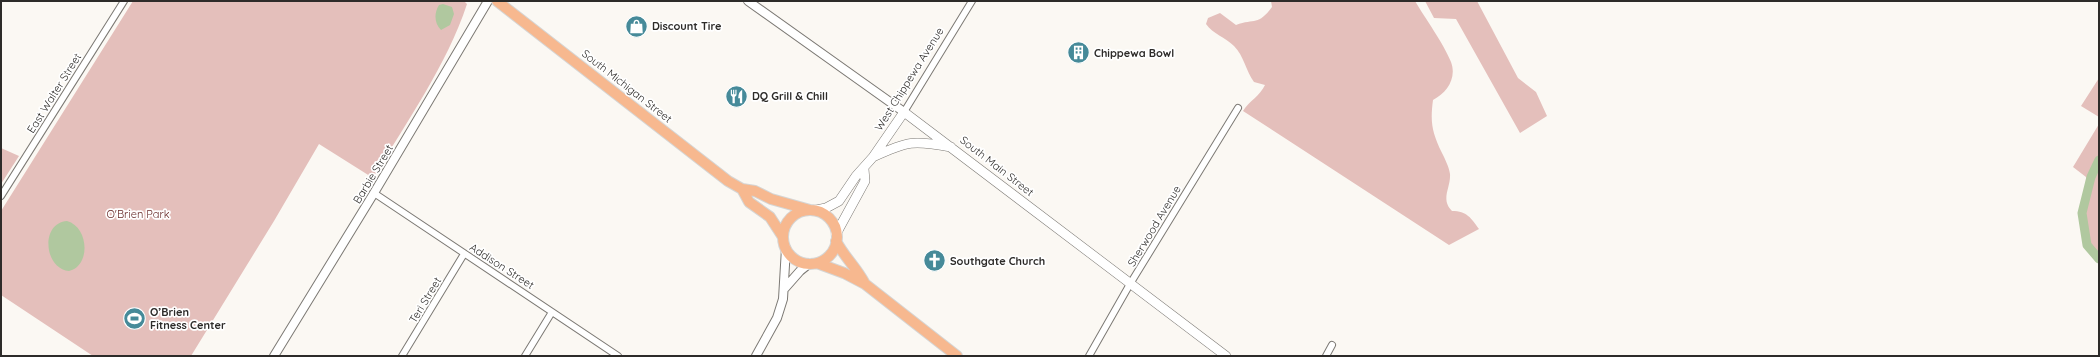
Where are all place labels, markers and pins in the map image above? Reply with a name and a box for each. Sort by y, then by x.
shop icon: Discount Tire [624,13,650,39]
place label: Discount Tire [652,19,722,33]
building icon: Chippewa Bowl [1065,40,1091,66]
place label: Chippewa Bowl [1094,46,1174,60]
restaurant icon: DQ Grill & Chill [723,83,749,109]
place label: DQ Grill & Chill [752,89,828,103]
church icon: Southgate Church [921,248,947,274]
place label: Southgate Church [950,254,1045,268]
sports icon: O’Brien Fitness Center [121,305,147,331]
place label: O’Brien Fitness Center [150,305,226,332]

